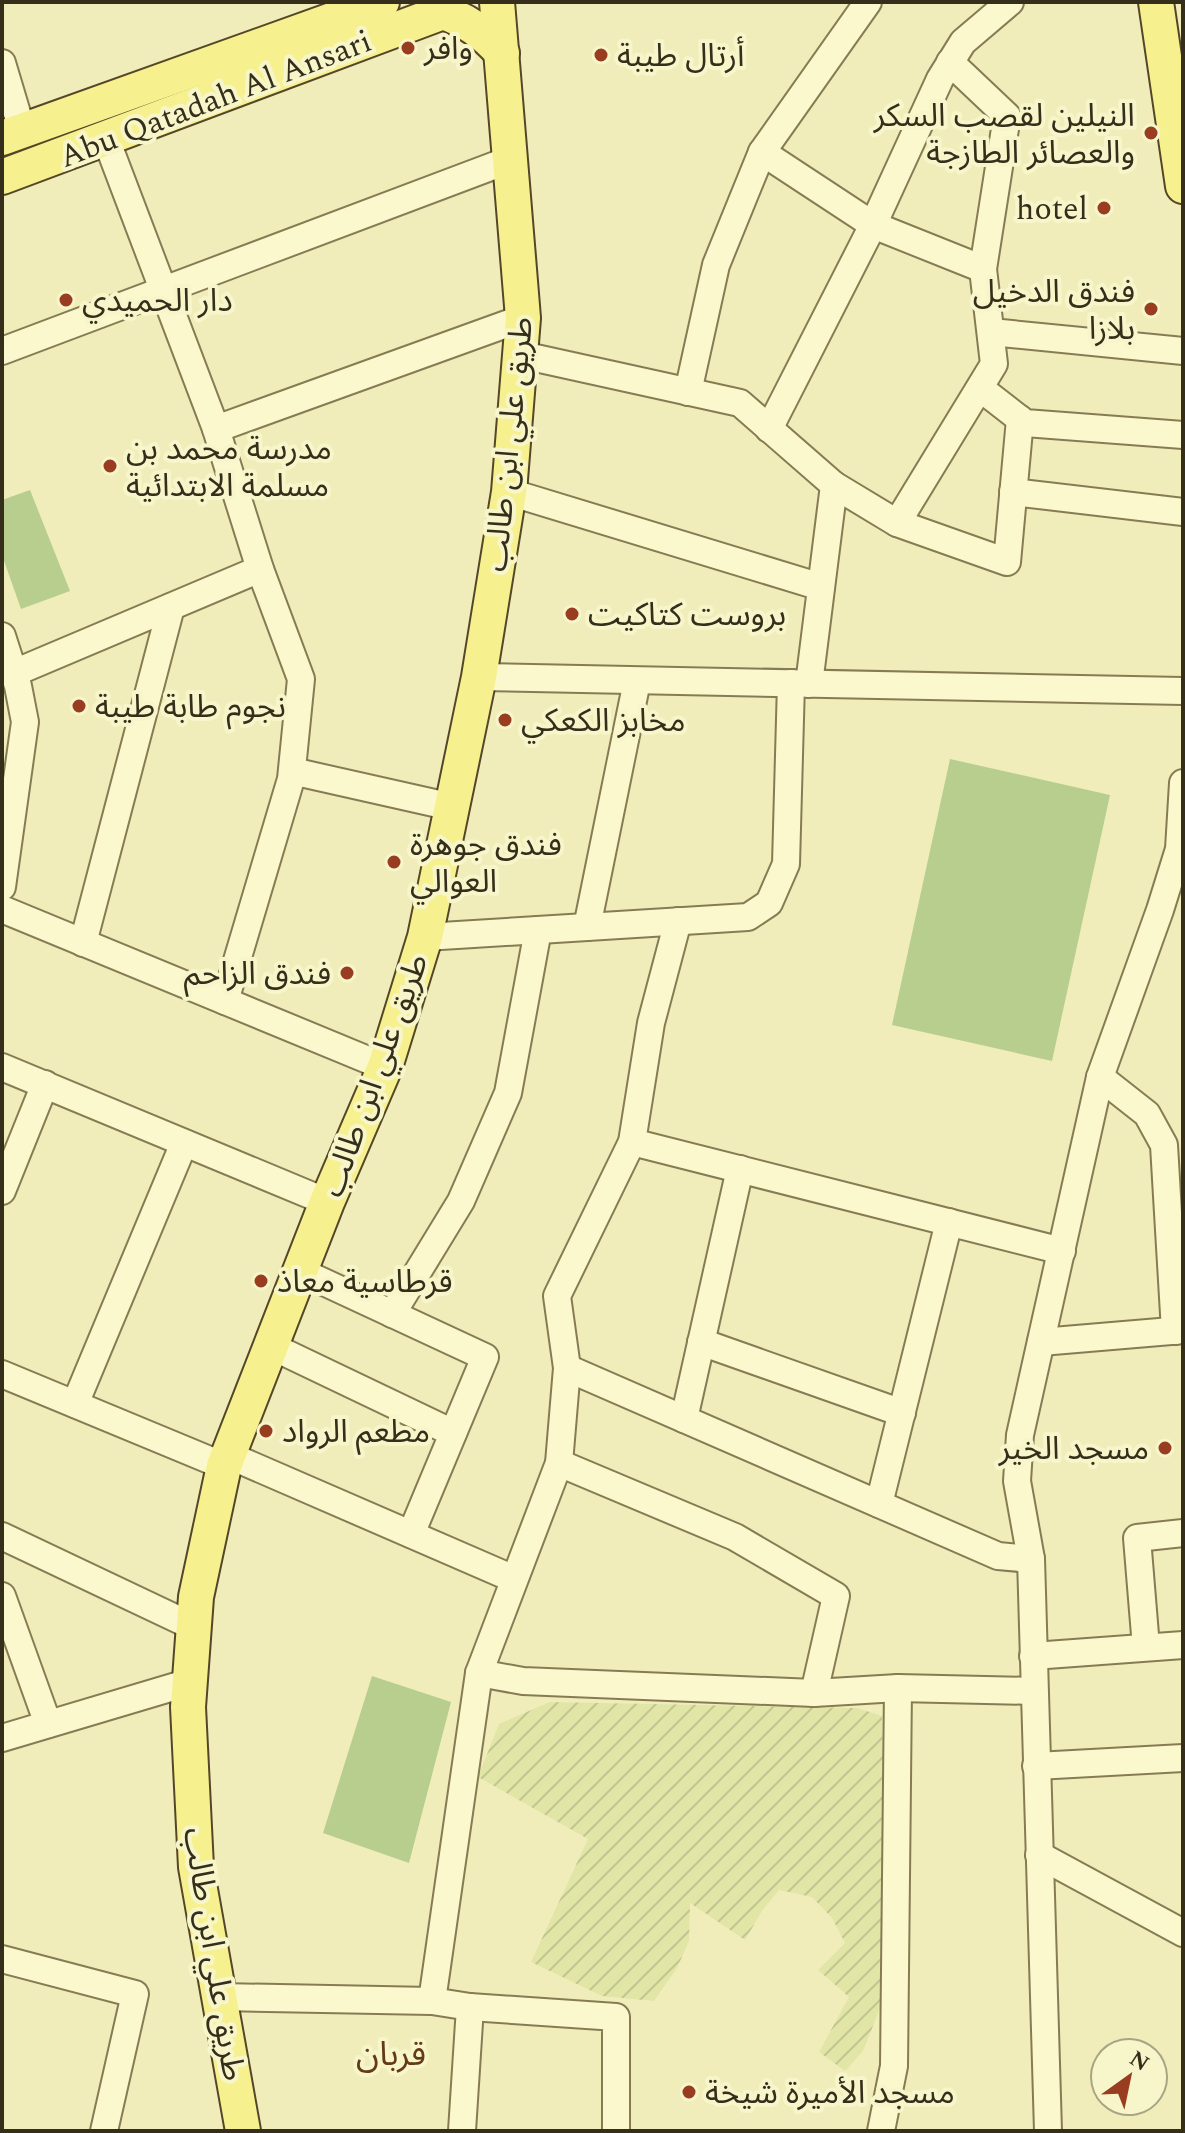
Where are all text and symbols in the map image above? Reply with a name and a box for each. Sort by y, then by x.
street label: Abu Qatadah Al Ansari [52,17,379,182]
place label: وافر [423,25,473,74]
place label: أرتال طيبة [617,32,745,81]
marker: وافر [399,39,417,57]
marker: أرتال طيبة [592,46,610,64]
place label: النيلين لقصب السكر والعصائر الطازجة [873,92,1135,178]
marker: النيلين لقصب السكر والعصائر الطازجة [1142,124,1160,142]
place label: hotel [1016,185,1088,234]
marker: hotel [1095,199,1113,217]
place label: فندق الدخيل بلازا [973,268,1135,354]
place label: دار الحميدي [82,277,233,326]
marker: دار الحميدي [57,291,75,309]
marker: فندق الدخيل بلازا [1142,300,1160,318]
street label: طريق علي ابن طالب [472,314,547,574]
place label: مدرسة محمد بن مسلمة الابتدائية [126,425,332,511]
marker: مدرسة محمد بن مسلمة الابتدائية [101,457,119,475]
place label: بروست كتاكيت [588,591,786,640]
marker: بروست كتاكيت [563,605,581,623]
place label: نجوم طابة طيبة [95,683,286,732]
marker: نجوم طابة طيبة [70,697,88,715]
place label: مخابز الكعكي [521,697,685,746]
marker: مخابز الكعكي [496,711,514,729]
place label: فندق جوهرة العوالي [410,821,562,907]
marker: فندق جوهرة العوالي [385,853,403,871]
street label: طريق علي ابن طالب [309,947,442,1204]
place label: فندق الزاحم [184,950,331,999]
marker: فندق الزاحم [338,964,356,982]
place label: قرطاسية معاذ [277,1258,453,1307]
marker: قرطاسية معاذ [252,1272,270,1290]
place label: مطعم الرواد [282,1408,430,1457]
marker: مطعم الرواد [257,1422,275,1440]
place label: مسجد الخير [998,1425,1149,1474]
marker: مسجد الخير [1156,1439,1174,1457]
street label: طريق علي ابن طالب [169,1824,258,2084]
district label: قربان [356,2029,426,2081]
north arrow [1089,2037,1169,2117]
text: N [1123,2043,1156,2080]
place label: مسجد الأميرة شيخة [705,2069,955,2118]
marker: مسجد الأميرة شيخة [680,2083,698,2101]

